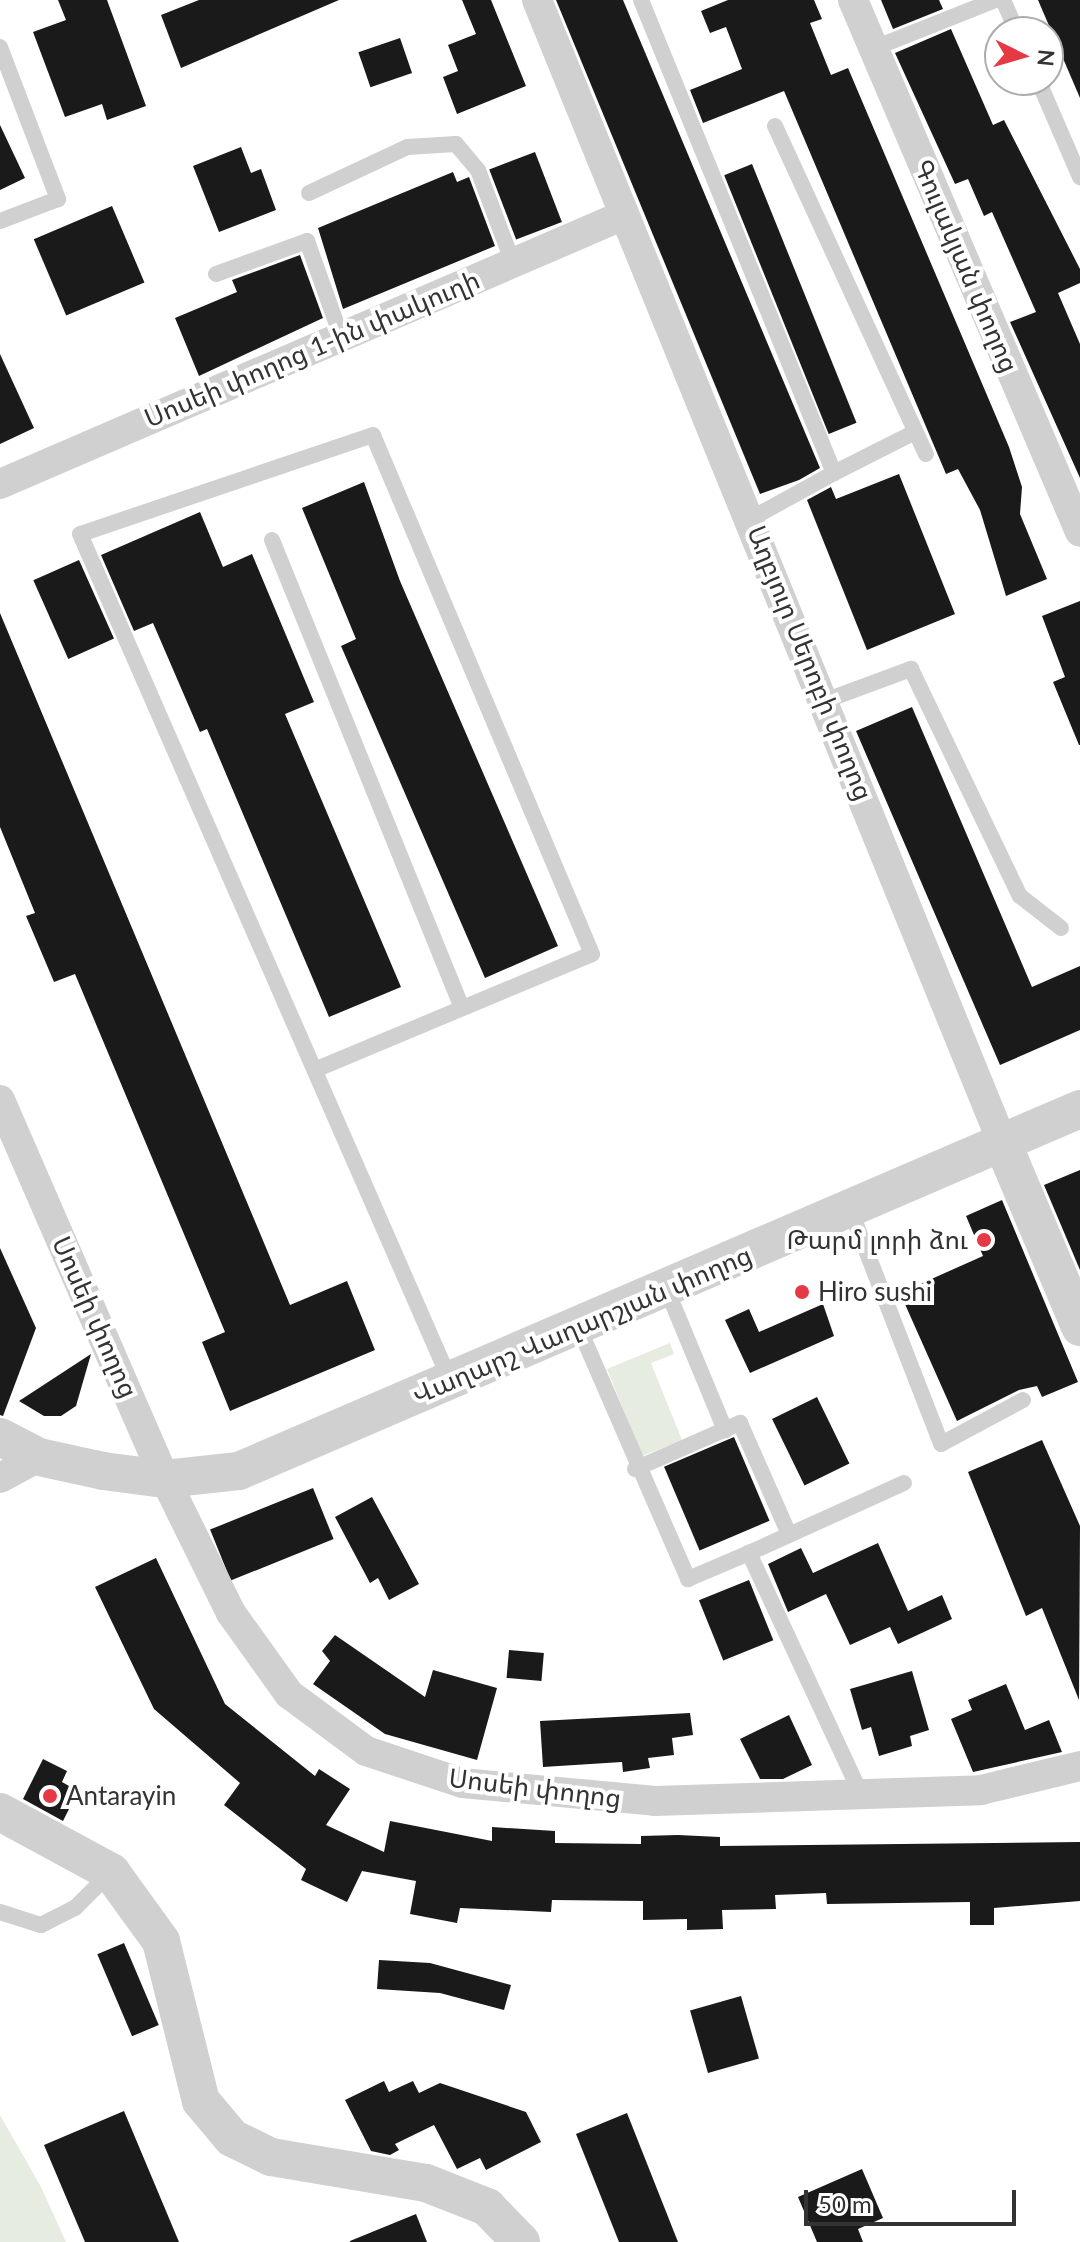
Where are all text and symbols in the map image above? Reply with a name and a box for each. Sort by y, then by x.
north arrow [984,16,1064,96]
text: N [1032,48,1061,68]
street label: Գուլակյան փողոց [907,155,1025,377]
street label: Սոսեի փողոց 1-ին փակուղի [140,264,484,434]
street label: Աղբյուր Սերոբի փողոց [741,521,879,805]
place label: Թարմ լորի ձու [787,1224,968,1256]
street label: Սոսեի փողոց [45,1231,145,1403]
marker: Թարմ լորի ձու [975,1231,993,1249]
street label: Վաղարշ Վաղարշյան փողոց [408,1239,756,1411]
place label: Hiro sushi [818,1276,932,1308]
marker: Hiro sushi [793,1283,811,1301]
street label: Սոսեի փողոց [447,1762,623,1814]
place label: Antarayin [66,1780,176,1812]
marker: Antarayin [41,1787,59,1805]
scale bar [808,2174,1020,2224]
text: 50 m [818,2189,872,2218]

